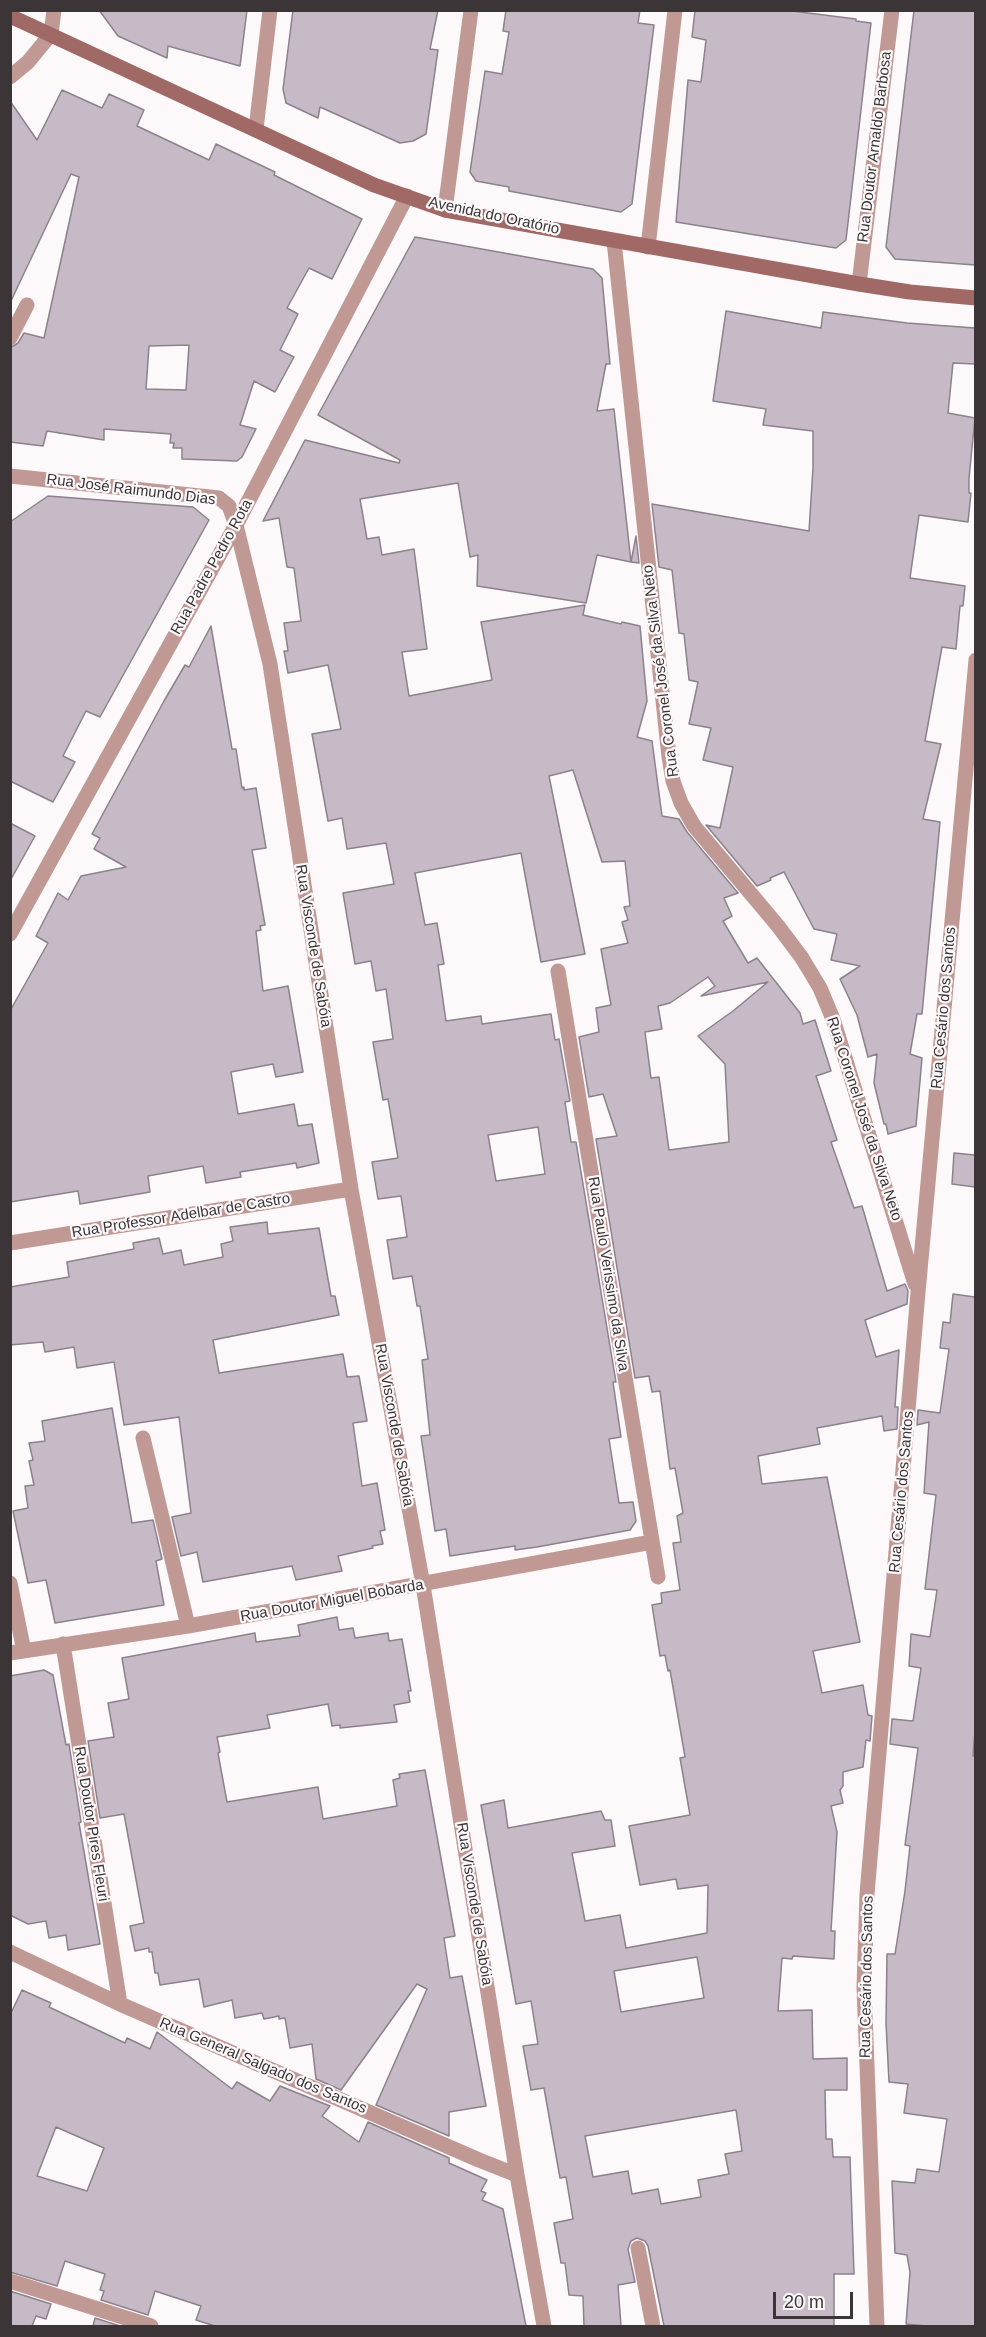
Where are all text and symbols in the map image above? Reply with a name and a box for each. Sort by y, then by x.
street label: Rua Doutor Arnaldo Barbosa [854,50,896,244]
street label: Avenida do Oratório [427,193,561,239]
street label: Rua José Raimundo Dias [45,471,217,509]
street label: Rua Padre Pedro Rota [167,496,257,638]
street label: Rua Coronel José da Silva Neto [639,564,683,778]
street label: Rua Visconde de Sabóia [291,863,335,1029]
street label: Rua Cesário dos Santos [928,926,960,1090]
street label: Rua Coronel José da Silva Neto [822,1015,906,1223]
street label: Rua Paulo Verissimo da Silva [584,1175,632,1373]
street label: Rua Professor Adelbar de Castro [70,1190,292,1242]
street label: Rua Visconde de Sabóia [371,1342,417,1508]
street label: Rua Cesário dos Santos [886,1410,918,1574]
street label: Rua Doutor Miguel Bobarda [239,1576,425,1626]
street label: Rua Doutor Pires Fleuri [70,1745,112,1903]
street label: Rua Visconde de Sabóia [452,1821,496,1987]
street label: Rua Cesário dos Santos [857,1896,877,2058]
street label: Rua General Salgado dos Santos [157,2014,369,2118]
scale bar [776,2280,856,2318]
text: 20 m [784,2292,824,2312]

